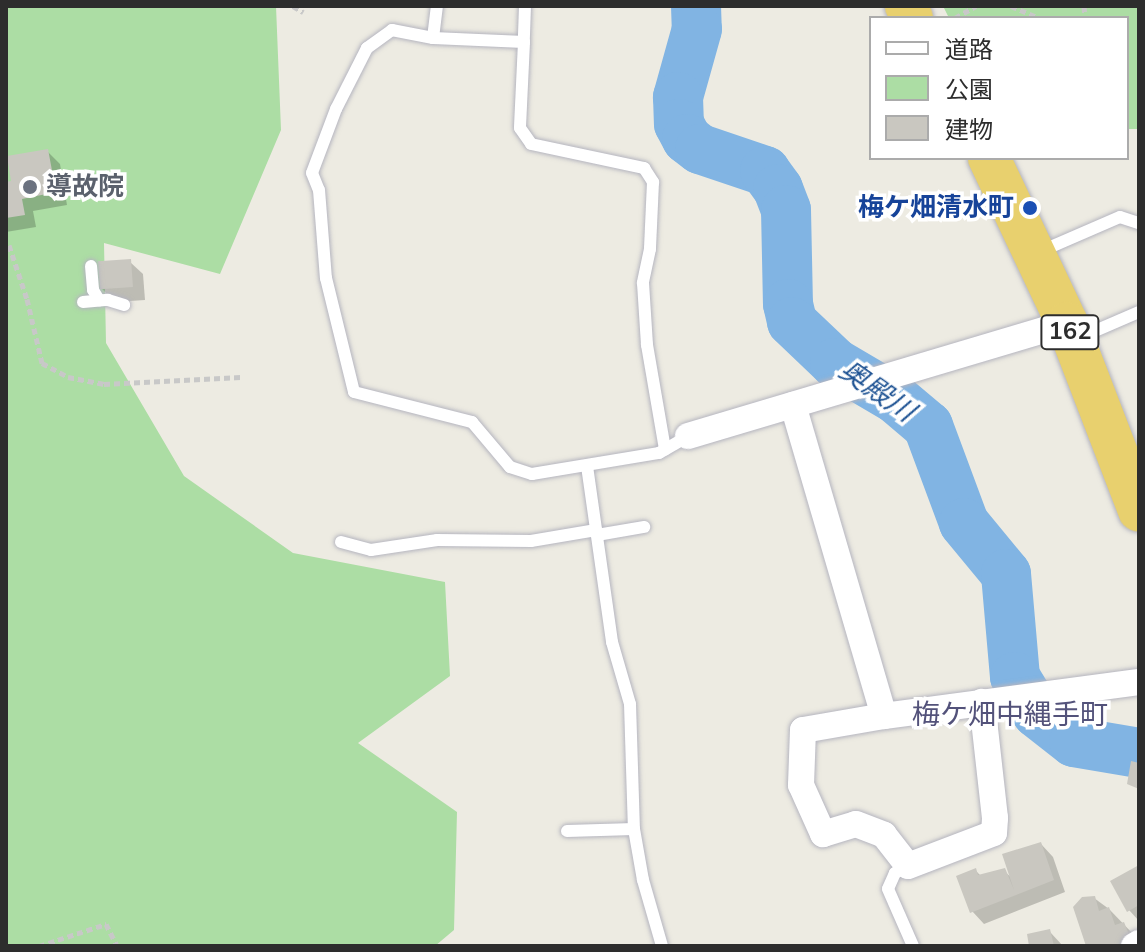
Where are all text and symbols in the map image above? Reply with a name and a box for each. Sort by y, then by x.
legend [869,16,1129,160]
text: 道路 [945,34,993,66]
text: 公園 [945,74,993,106]
text: 建物 [945,114,993,146]
place label: 導故院 [46,171,124,203]
marker: 導故院 [21,178,39,196]
place label: 梅ケ畑清水町 [858,192,1014,224]
marker: 梅ケ畑清水町 [1021,199,1039,217]
road number: 162 [1040,312,1100,352]
water label: 奥殿川 [833,353,921,429]
district label: 梅ケ畑中縄手町 [912,698,1108,732]

